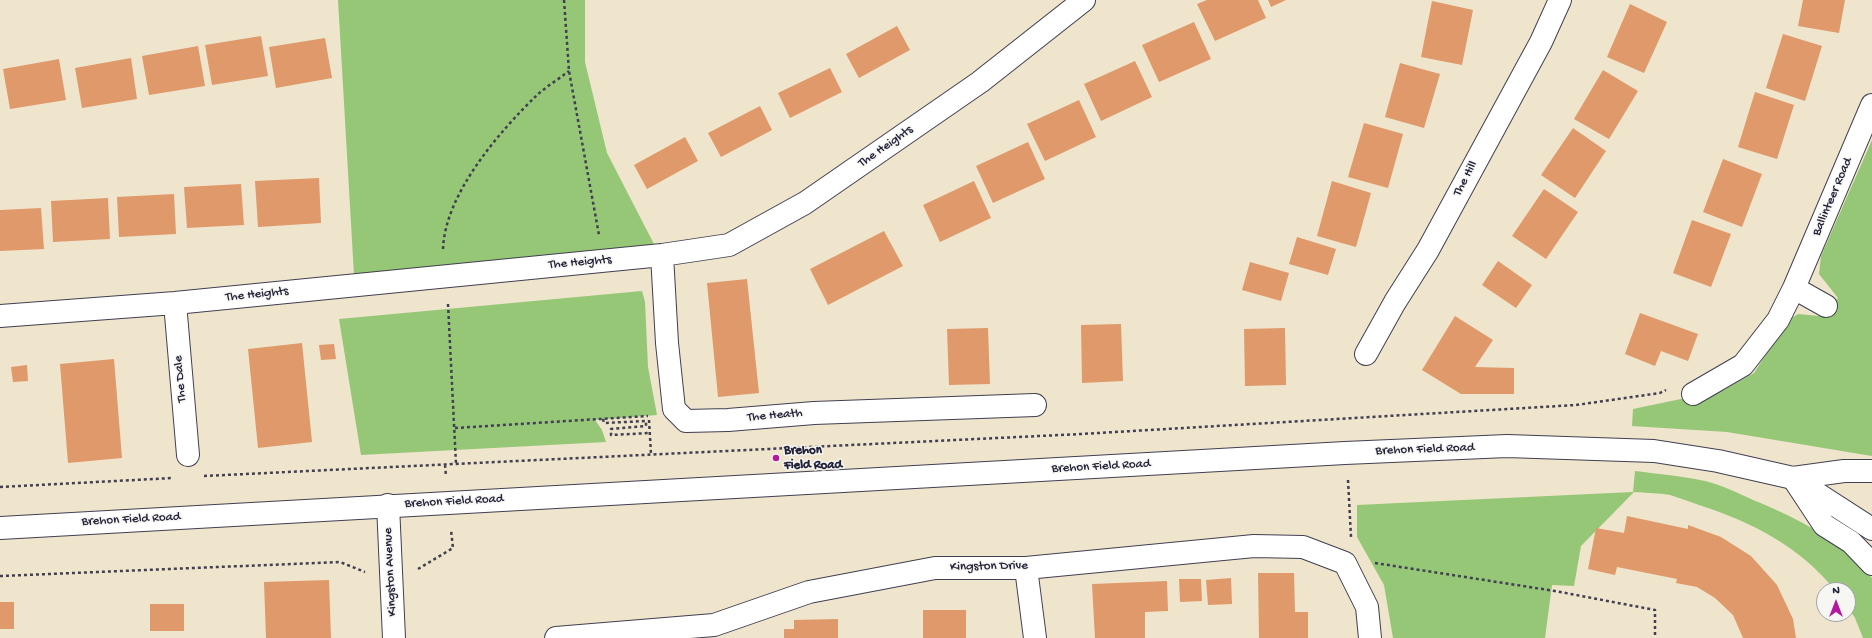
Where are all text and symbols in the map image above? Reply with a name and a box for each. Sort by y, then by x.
street label: The Heights [856,122,916,172]
street label: Ballinteer Road [1810,156,1856,238]
street label: The Hill [1450,159,1482,199]
street label: The Heights [548,252,612,274]
street label: The Heights [225,284,289,306]
street label: The Dale [171,355,191,403]
street label: The Heath [747,406,803,426]
street label: Brehon Field Road [1375,440,1475,460]
place label: Brehon Field Road [784,443,842,474]
marker: Brehon Field Road [771,453,781,463]
street label: Brehon Field Road [1051,457,1151,477]
street label: Brehon Field Road [404,492,504,512]
street label: Brehon Field Road [81,510,181,530]
street label: Kingston Avenue [381,527,401,617]
street label: Kingston Drive [950,559,1028,575]
north arrow [1816,582,1856,622]
text: N [1832,585,1840,597]

